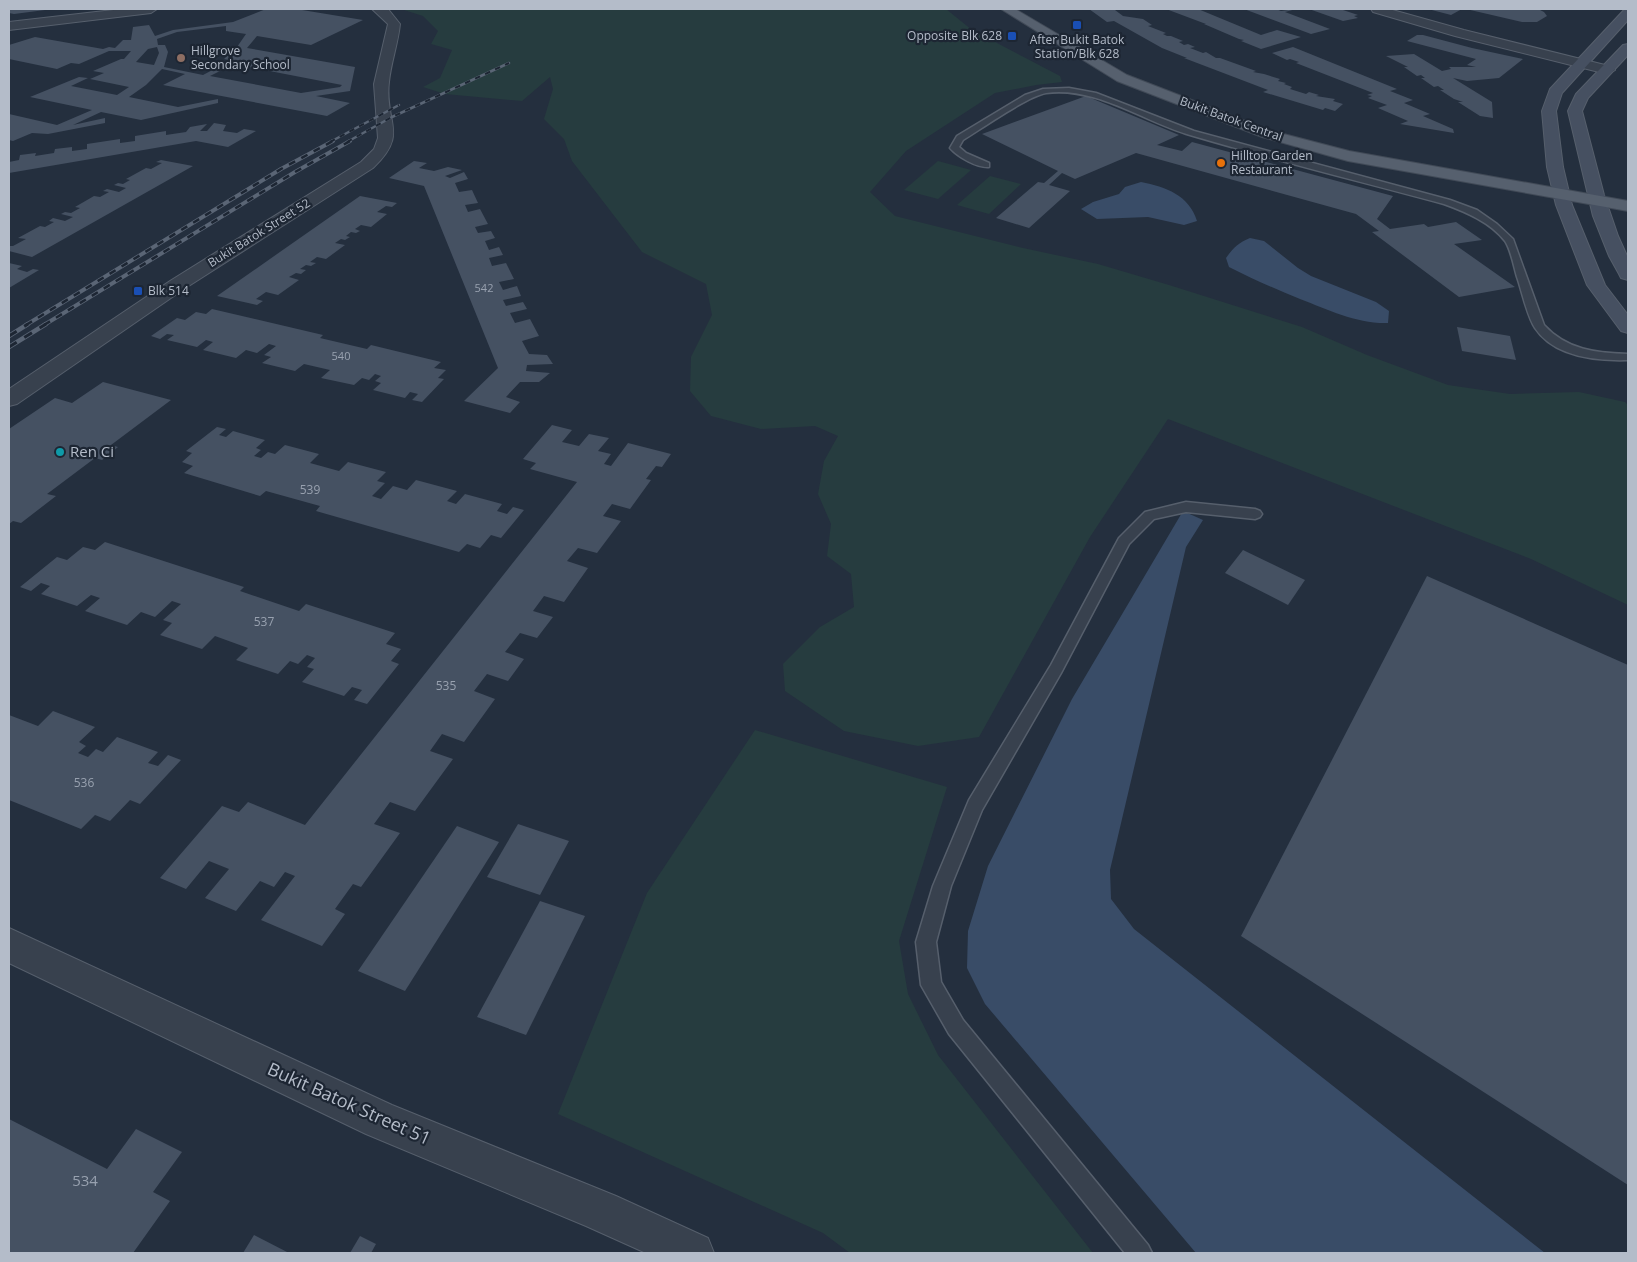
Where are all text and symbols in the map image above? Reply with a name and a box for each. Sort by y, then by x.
marker: After Bukit Batok Station/Blk 628 [1071,19,1083,31]
place label: Opposite Blk 628 [907,27,1002,44]
marker: Opposite Blk 628 [1006,30,1018,42]
place label: After Bukit Batok Station/Blk 628 [1030,31,1125,62]
place label: Hillgrove Secondary School [191,42,290,73]
marker: Hillgrove Secondary School [175,52,187,64]
street label: Bukit Batok Central [1178,92,1285,145]
place label: Hilltop Garden Restaurant [1231,147,1313,178]
marker: Hilltop Garden Restaurant [1215,157,1227,169]
street label: Bukit Batok Street 52 [204,194,313,271]
house number: 542 [475,280,493,295]
place label: Blk 514 [148,282,189,299]
marker: Blk 514 [132,285,144,297]
house number: 540 [332,348,350,363]
place label: Ren Ci [70,441,114,461]
marker: Ren Ci [54,446,66,458]
house number: 539 [300,481,320,498]
house number: 537 [254,613,274,630]
house number: 535 [436,677,456,694]
house number: 536 [74,774,94,791]
street label: Bukit Batok Street 51 [264,1056,435,1150]
house number: 534 [72,1170,98,1190]

